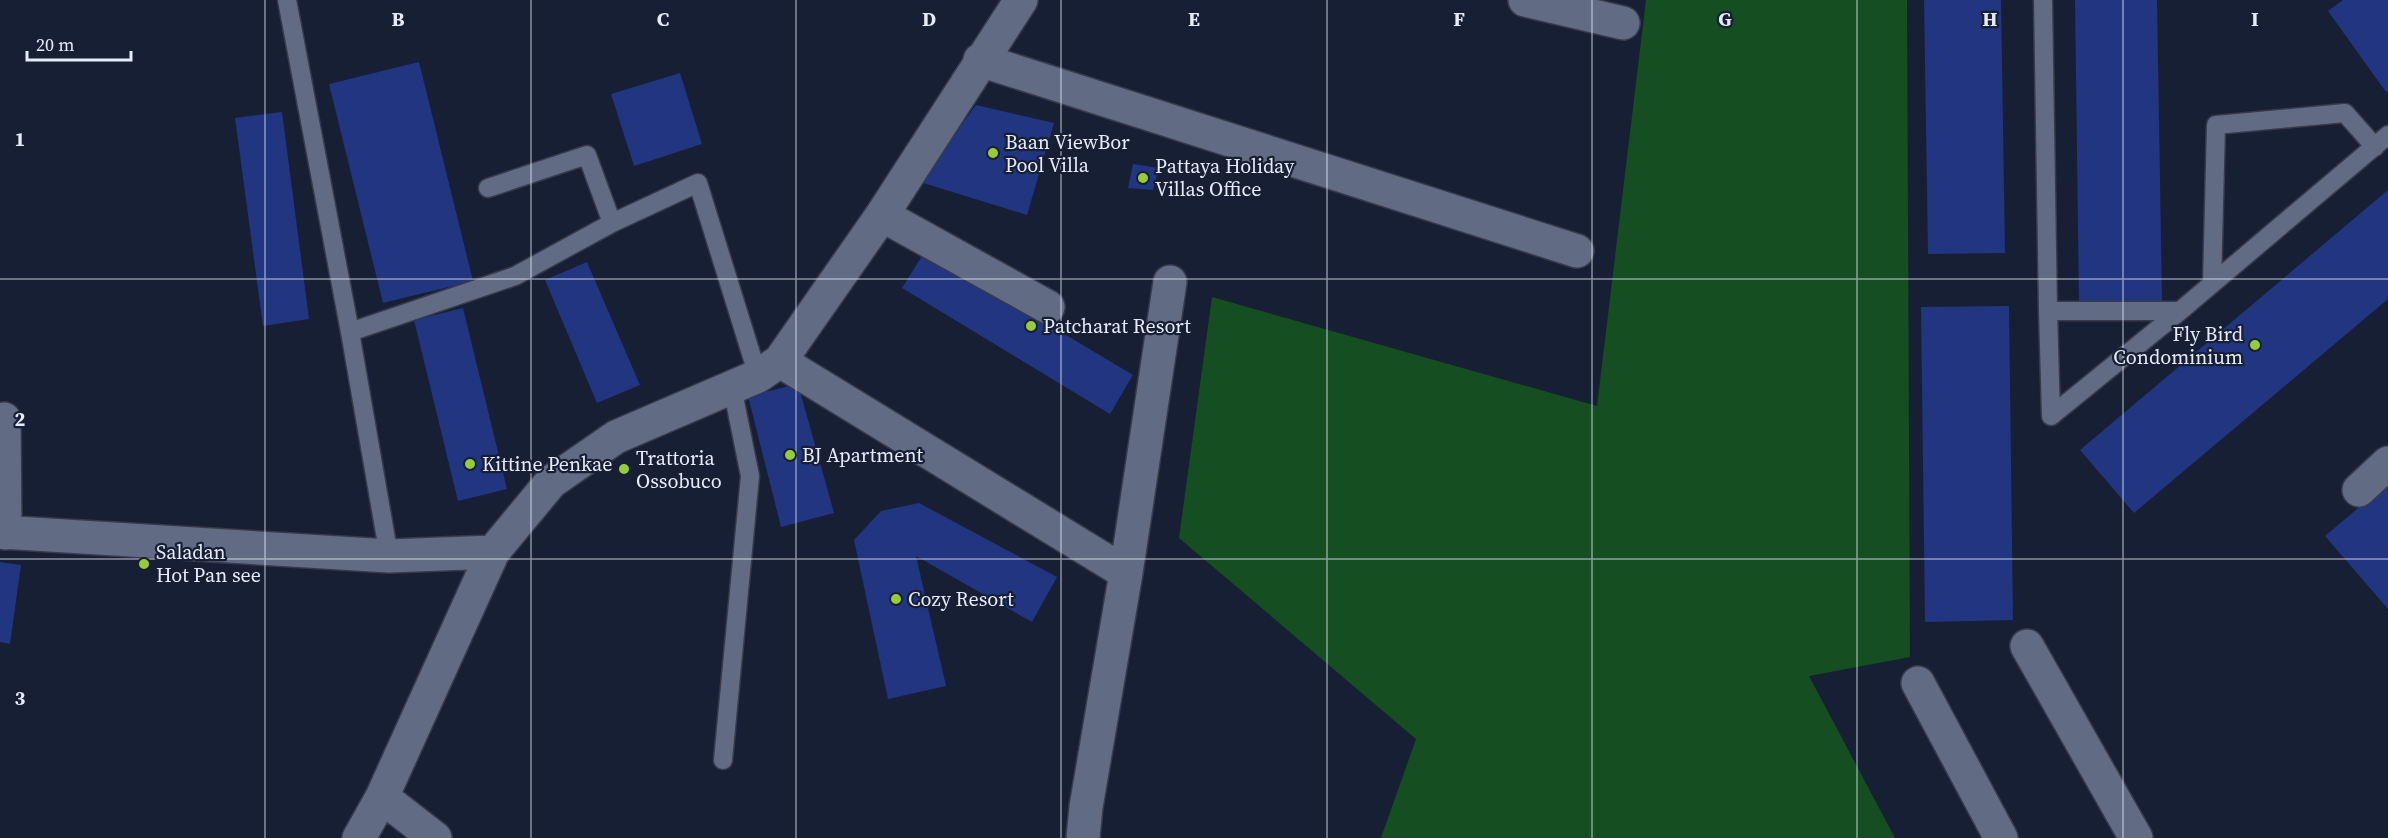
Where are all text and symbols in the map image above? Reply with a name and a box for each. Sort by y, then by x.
text: B [391,5,405,33]
text: C [657,5,669,33]
text: D [922,5,936,33]
text: E [1188,5,1200,33]
text: F [1453,5,1465,33]
text: G [1718,5,1732,33]
text: H [1982,5,1998,33]
text: I [2251,5,2259,33]
scale bar [27,24,130,62]
text: 20 m [36,32,74,57]
text: 1 [15,125,25,153]
place label: Baan ViewBor Pool Villa [1005,128,1130,179]
marker: Baan ViewBor Pool Villa [986,146,1000,160]
place label: Pattaya Holiday Villas Office [1155,152,1295,203]
marker: Pattaya Holiday Villas Office [1136,171,1150,185]
place label: Patcharat Resort [1043,312,1191,340]
marker: Patcharat Resort [1024,319,1038,333]
place label: Fly Bird Condominium [2113,320,2244,371]
marker: Fly Bird Condominium [2248,338,2262,352]
text: 2 [15,405,26,433]
place label: BJ Apartment [802,441,923,469]
place label: Trattoria Ossobuco [636,444,722,495]
marker: BJ Apartment [783,448,797,462]
place label: Kittine Penkae [482,450,612,478]
marker: Kittine Penkae [463,457,477,471]
marker: Trattoria Ossobuco [617,462,631,476]
place label: Saladan Hot Pan see [156,538,261,589]
marker: Saladan Hot Pan see [137,557,151,571]
place label: Cozy Resort [908,585,1014,613]
marker: Cozy Resort [889,592,903,606]
text: 3 [15,684,26,712]

